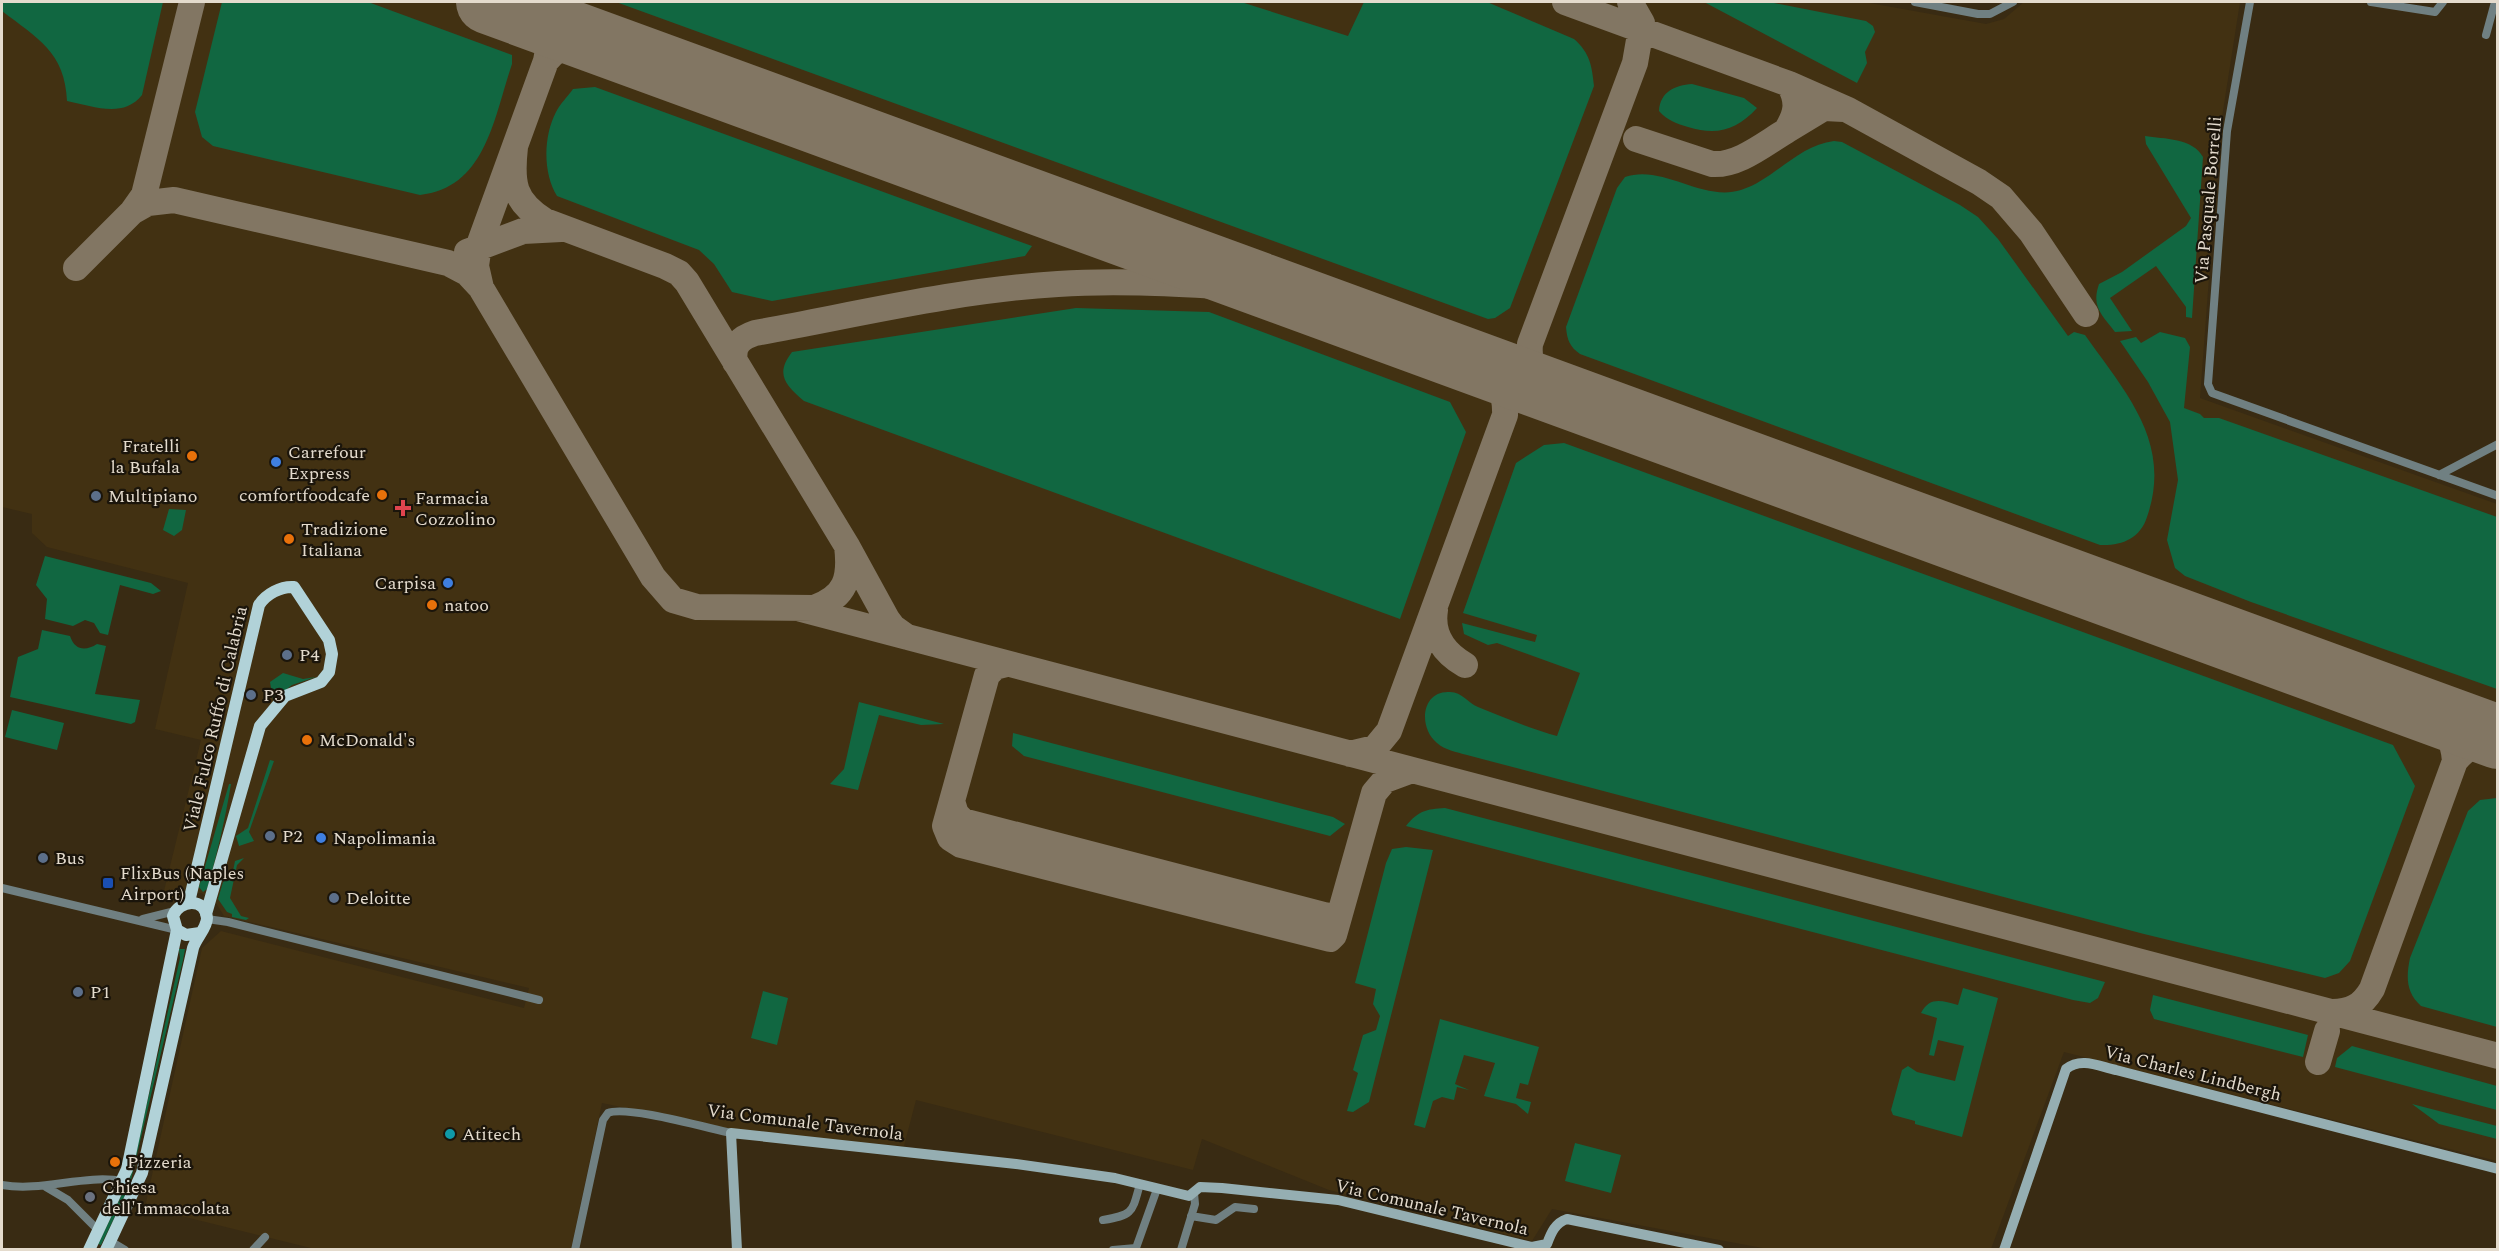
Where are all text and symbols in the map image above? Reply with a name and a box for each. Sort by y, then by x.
street label: Via Pasquale Borrelli [2188,115,2229,285]
place label: Fratelli la Bufala [111,433,180,481]
place label: Carrefour Express [288,439,366,487]
marker: Fratelli la Bufala [185,449,199,463]
marker: Carrefour Express [269,455,283,469]
place label: comfortfoodcafe [239,482,370,509]
place label: Multipiano [108,483,198,510]
place label: Farmacia Cozzolino [415,485,496,533]
marker: comfortfoodcafe [375,488,389,502]
marker: Multipiano [89,489,103,503]
marker: Farmacia Cozzolino [396,501,410,515]
place label: Tradizione Italiana [301,516,388,564]
marker: Tradizione Italiana [282,532,296,546]
place label: Carpisa [375,570,436,597]
marker: Carpisa [441,576,455,590]
place label: natoo [444,592,489,619]
marker: natoo [425,598,439,612]
street label: Viale Fulco Ruffo di Calabria [176,603,255,835]
place label: P4 [299,642,319,669]
marker: P4 [280,648,294,662]
place label: P3 [263,682,283,709]
marker: P3 [244,688,258,702]
place label: McDonald's [319,727,415,754]
marker: McDonald's [300,733,314,747]
place label: P2 [282,823,302,850]
place label: Napolimania [333,825,436,852]
marker: P2 [263,829,277,843]
marker: Napolimania [314,831,328,845]
place label: Bus [55,845,85,872]
marker: Bus [36,851,50,865]
place label: FlixBus (Naples Airport) [120,860,244,908]
marker: FlixBus (Naples Airport) [101,876,115,890]
place label: Deloitte [346,885,411,912]
marker: Deloitte [327,891,341,905]
place label: P1 [90,979,110,1006]
marker: P1 [71,985,85,999]
street label: Via Charles Lindbergh [2101,1038,2284,1109]
street label: Via Comunale Tavernola [705,1097,905,1148]
place label: Atitech [462,1121,521,1148]
marker: Atitech [443,1127,457,1141]
place label: Pizzeria [127,1149,192,1176]
marker: Pizzeria [108,1155,122,1169]
street label: Via Comunale Tavernola [1333,1172,1531,1243]
place label: Chiesa dell'Immacolata [102,1174,230,1222]
marker: Chiesa dell'Immacolata [83,1190,97,1204]

